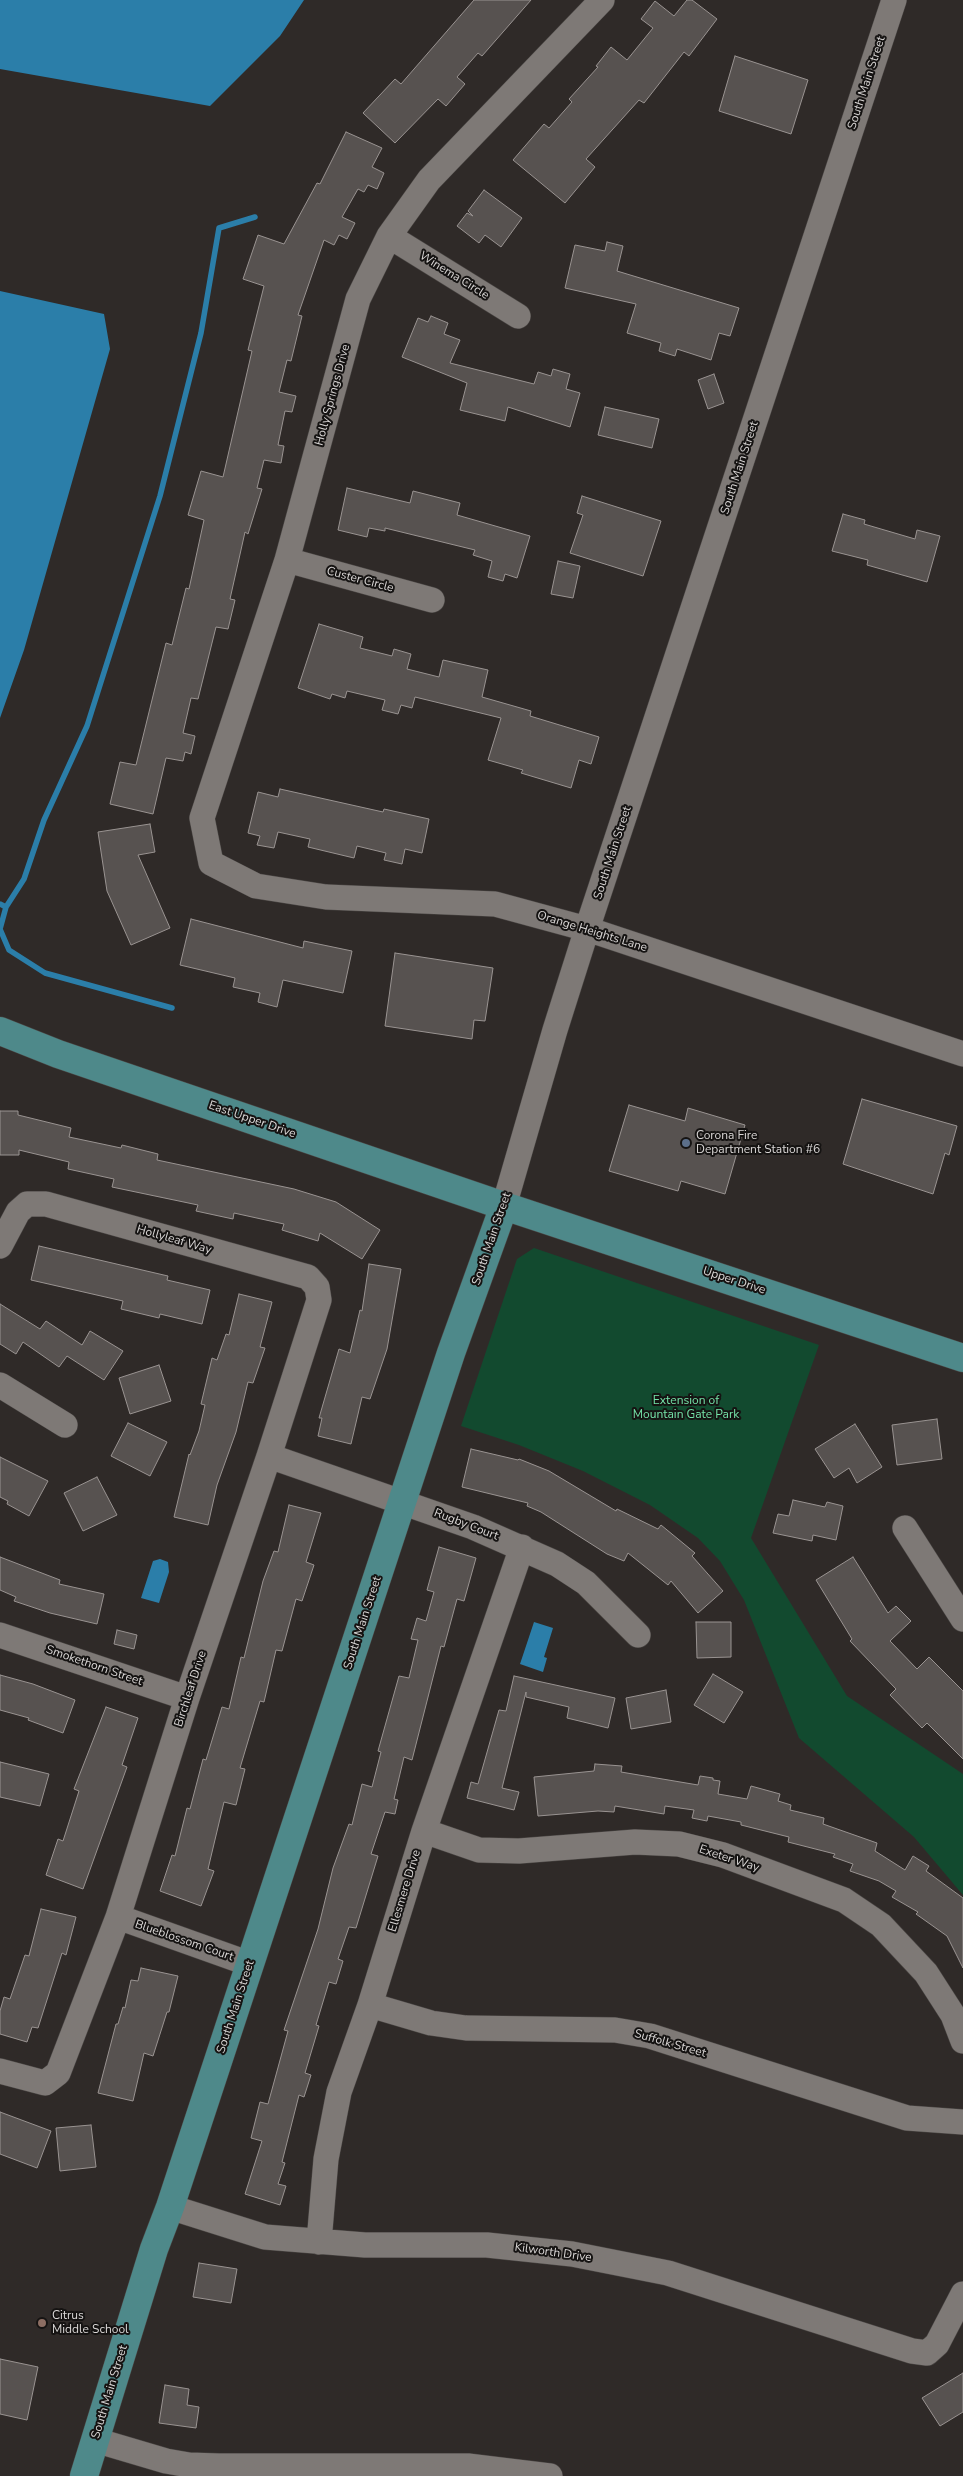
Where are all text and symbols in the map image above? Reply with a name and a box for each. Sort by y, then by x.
street label: South Main Street [845,35,889,131]
street label: Winema Circle [417,249,491,303]
street label: Holly Springs Drive [313,343,353,447]
street label: South Main Street [718,420,762,516]
street label: Custer Circle [325,564,395,596]
street label: South Main Street [591,805,635,901]
street label: Orange Heights Lane [535,908,649,956]
street label: East Upper Drive [207,1098,297,1142]
place label: Corona Fire Department Station #6 [696,1129,820,1157]
marker: Corona Fire Department Station #6 [680,1137,692,1149]
street label: South Main Street [469,1191,515,1287]
street label: Hollyleaf Way [135,1222,213,1258]
street label: Upper Drive [701,1264,767,1298]
park label: Extension of Mountain Gate Park [633,1394,739,1422]
street label: Rugby Court [432,1506,500,1544]
street label: South Main Street [341,1575,385,1671]
street label: Smokethorn Street [44,1643,144,1689]
street label: Birchleaf Drive [172,1649,210,1729]
street label: Exeter Way [697,1843,761,1875]
street label: Ellesmere Drive [386,1848,424,1934]
street label: Blueblossom Court [133,1917,235,1965]
street label: South Main Street [214,1959,258,2055]
street label: Suffolk Street [633,2027,707,2061]
street label: Kilworth Drive [514,2240,592,2266]
place label: Citrus Middle School [52,2309,129,2337]
marker: Citrus Middle School [36,2317,48,2329]
street label: South Main Street [89,2344,131,2440]

